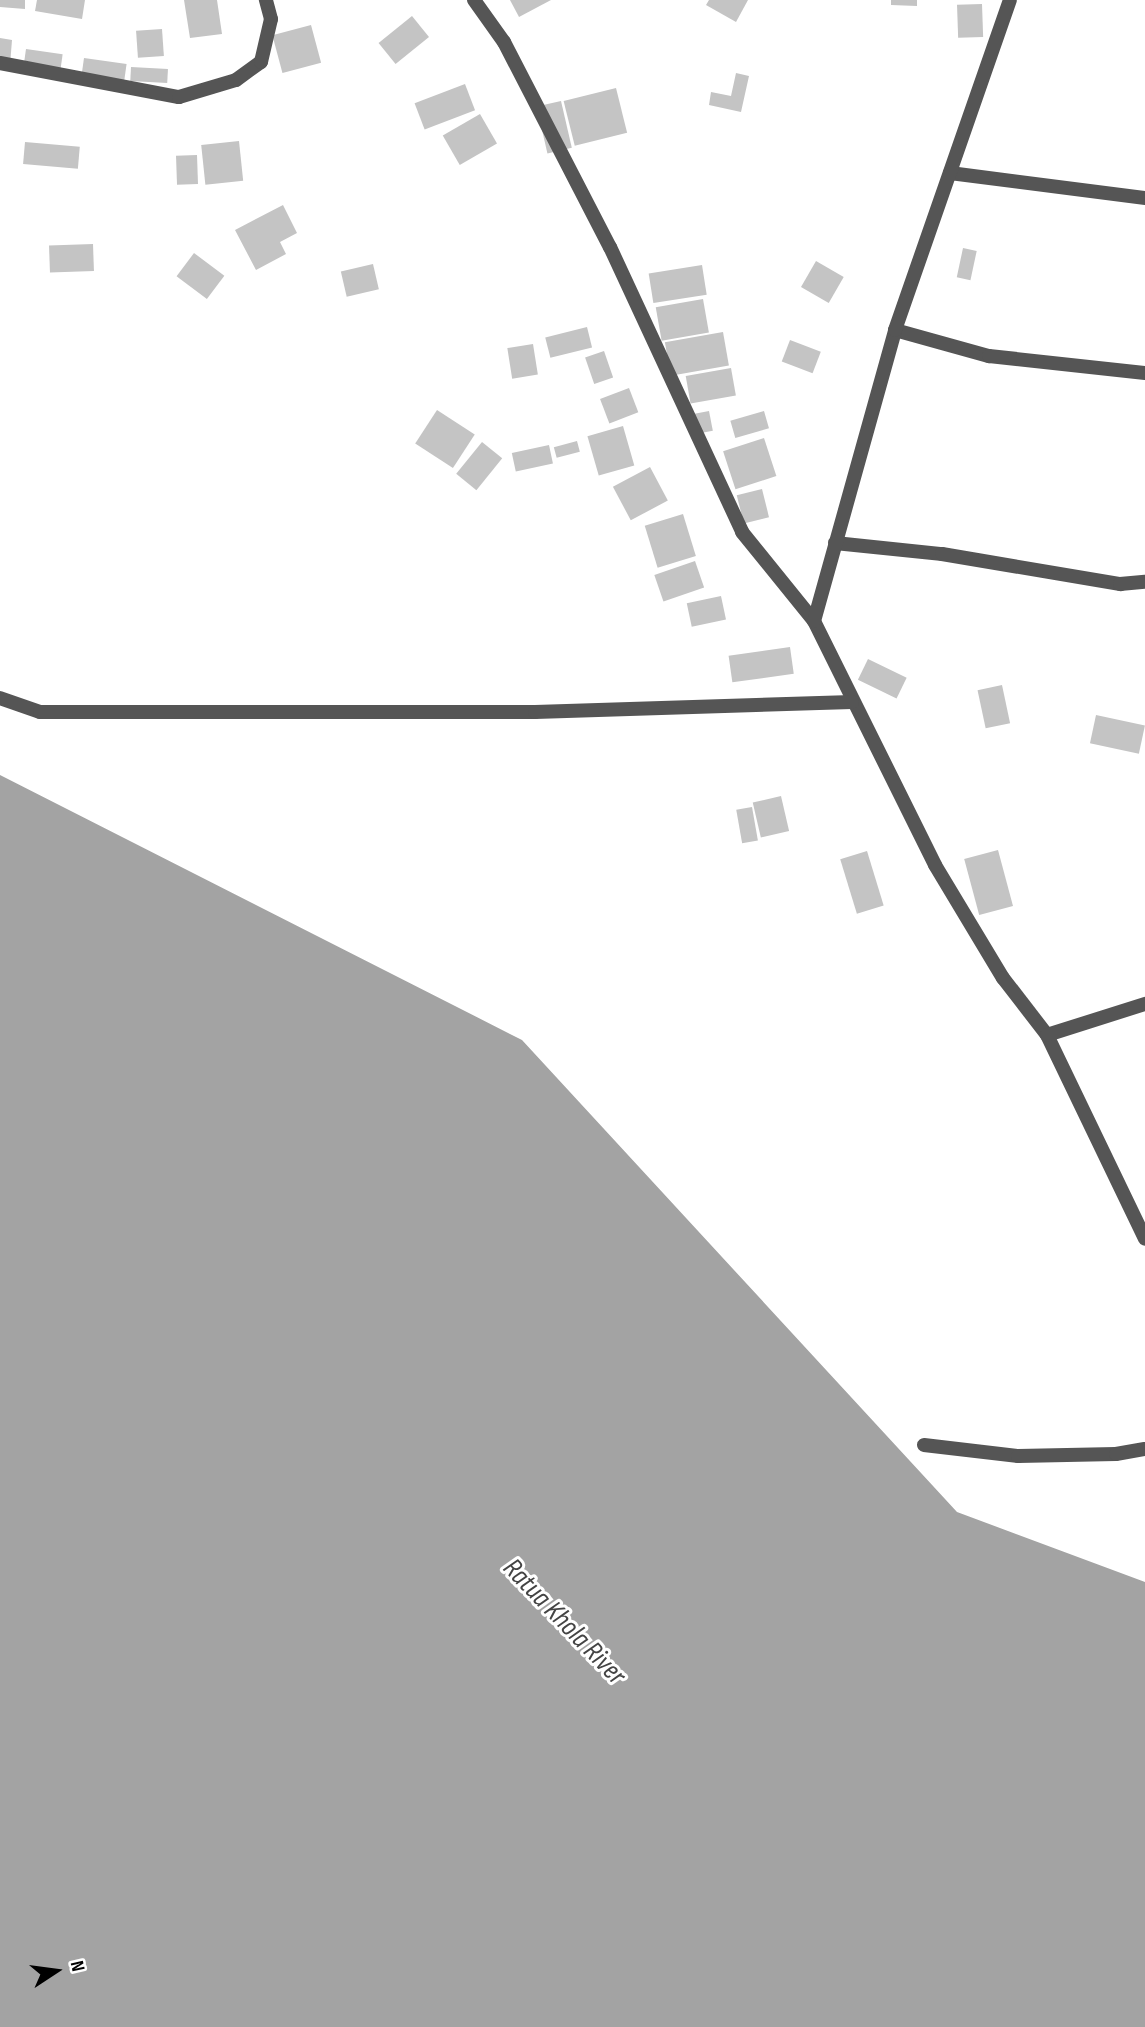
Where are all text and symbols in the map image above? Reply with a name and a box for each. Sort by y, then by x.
water label: Ratua Khola River [495,1552,633,1692]
north arrow [21,1936,91,2006]
text: N [65,1959,89,1974]

